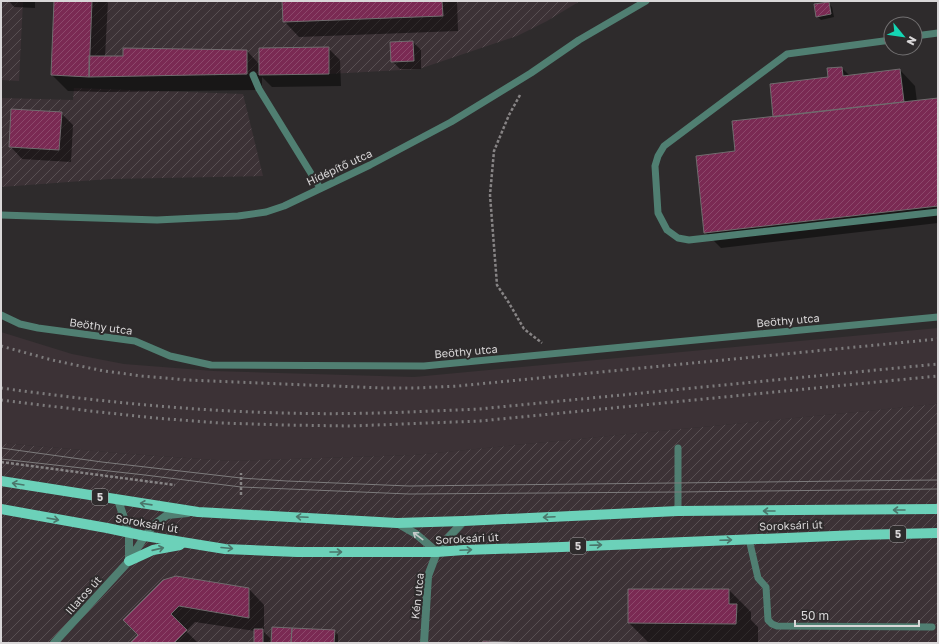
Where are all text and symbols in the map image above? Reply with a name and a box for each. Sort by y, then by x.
north arrow [883,16,923,56]
text: N [904,34,920,48]
street label: Hídépítő utca [304,146,374,188]
street label: Beöthy utca [756,311,820,329]
street label: Beöthy utca [69,315,133,337]
street label: Beöthy utca [434,342,498,360]
one-way arrow [12,480,25,488]
road number: 5 [92,489,108,505]
one-way arrow [140,500,153,508]
one-way arrow [893,506,906,514]
one-way arrow [763,507,776,515]
street label: Soroksári út [114,511,180,535]
one-way arrow [296,514,309,521]
one-way arrow [543,514,556,521]
one-way arrow [46,515,59,523]
street label: Soroksári út [759,517,823,533]
road number: 5 [890,526,906,542]
street label: Soroksári út [435,530,499,546]
one-way arrow [412,532,423,540]
one-way arrow [719,536,732,544]
road number: 5 [570,538,586,554]
one-way arrow [589,542,602,549]
one-way arrow [151,545,164,553]
one-way arrow [220,545,233,552]
one-way arrow [459,546,472,553]
one-way arrow [329,548,342,556]
street label: Kén utca [408,572,426,620]
street label: Illatos út [62,573,104,617]
scale bar [795,602,919,628]
text: 50 m [801,608,829,623]

